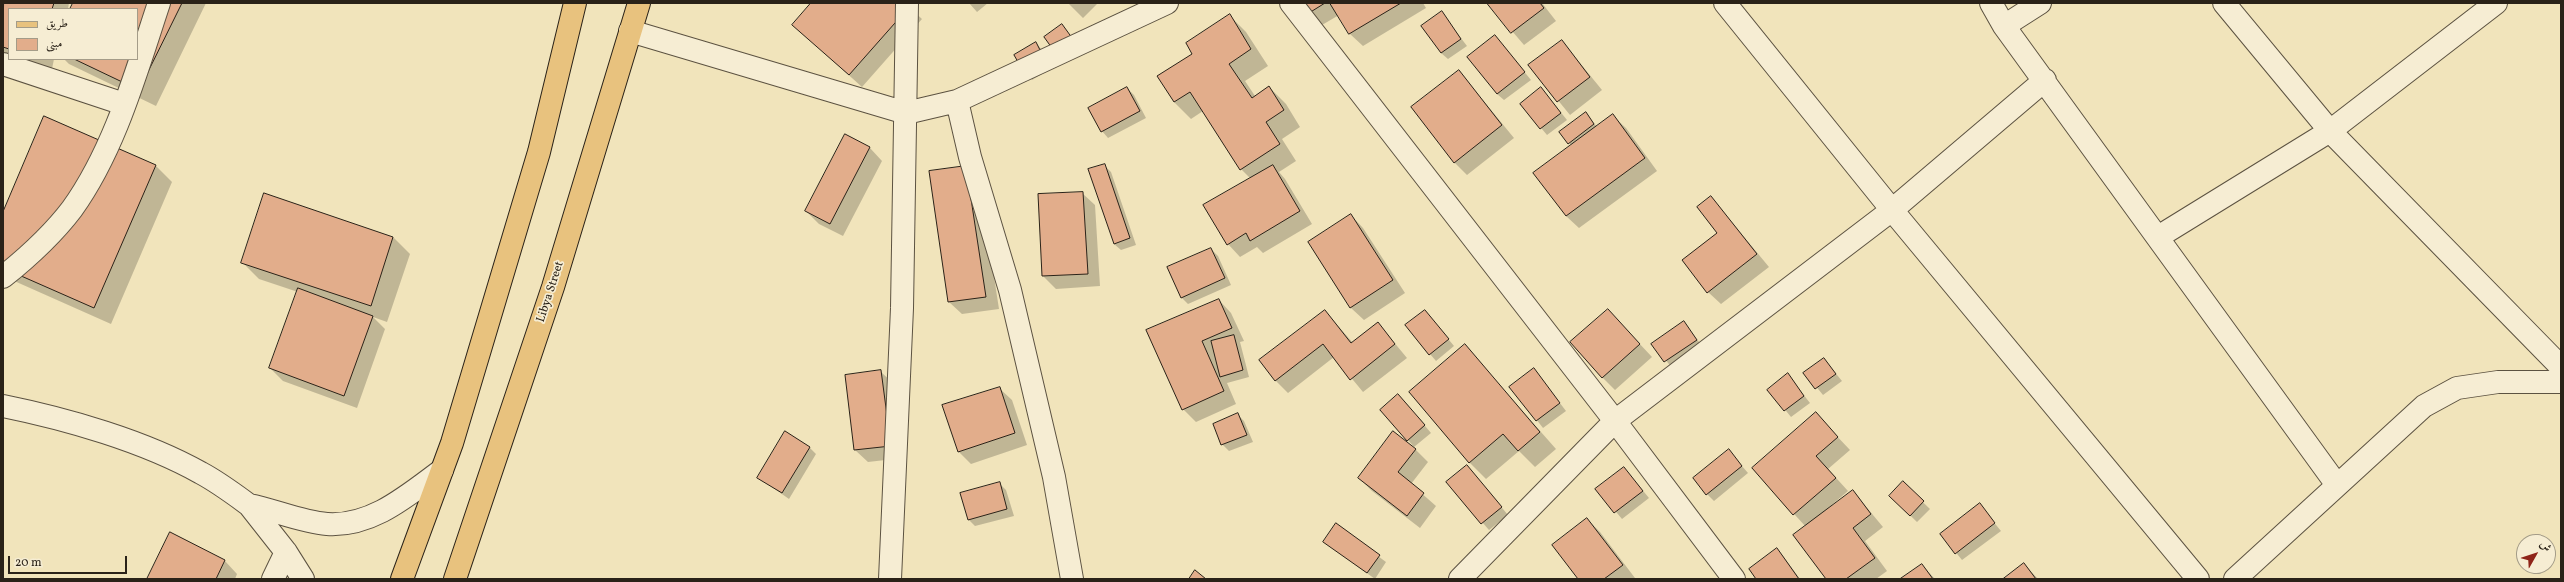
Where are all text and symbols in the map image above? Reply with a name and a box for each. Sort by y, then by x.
legend [8,8,138,60]
text: طريق [46,16,68,32]
text: مبنى [46,36,62,52]
street label: Libya Street [534,260,568,324]
north arrow [2516,534,2556,574]
text: ش [2536,538,2554,556]
scale bar [10,548,129,574]
text: 20 m [15,555,42,571]

